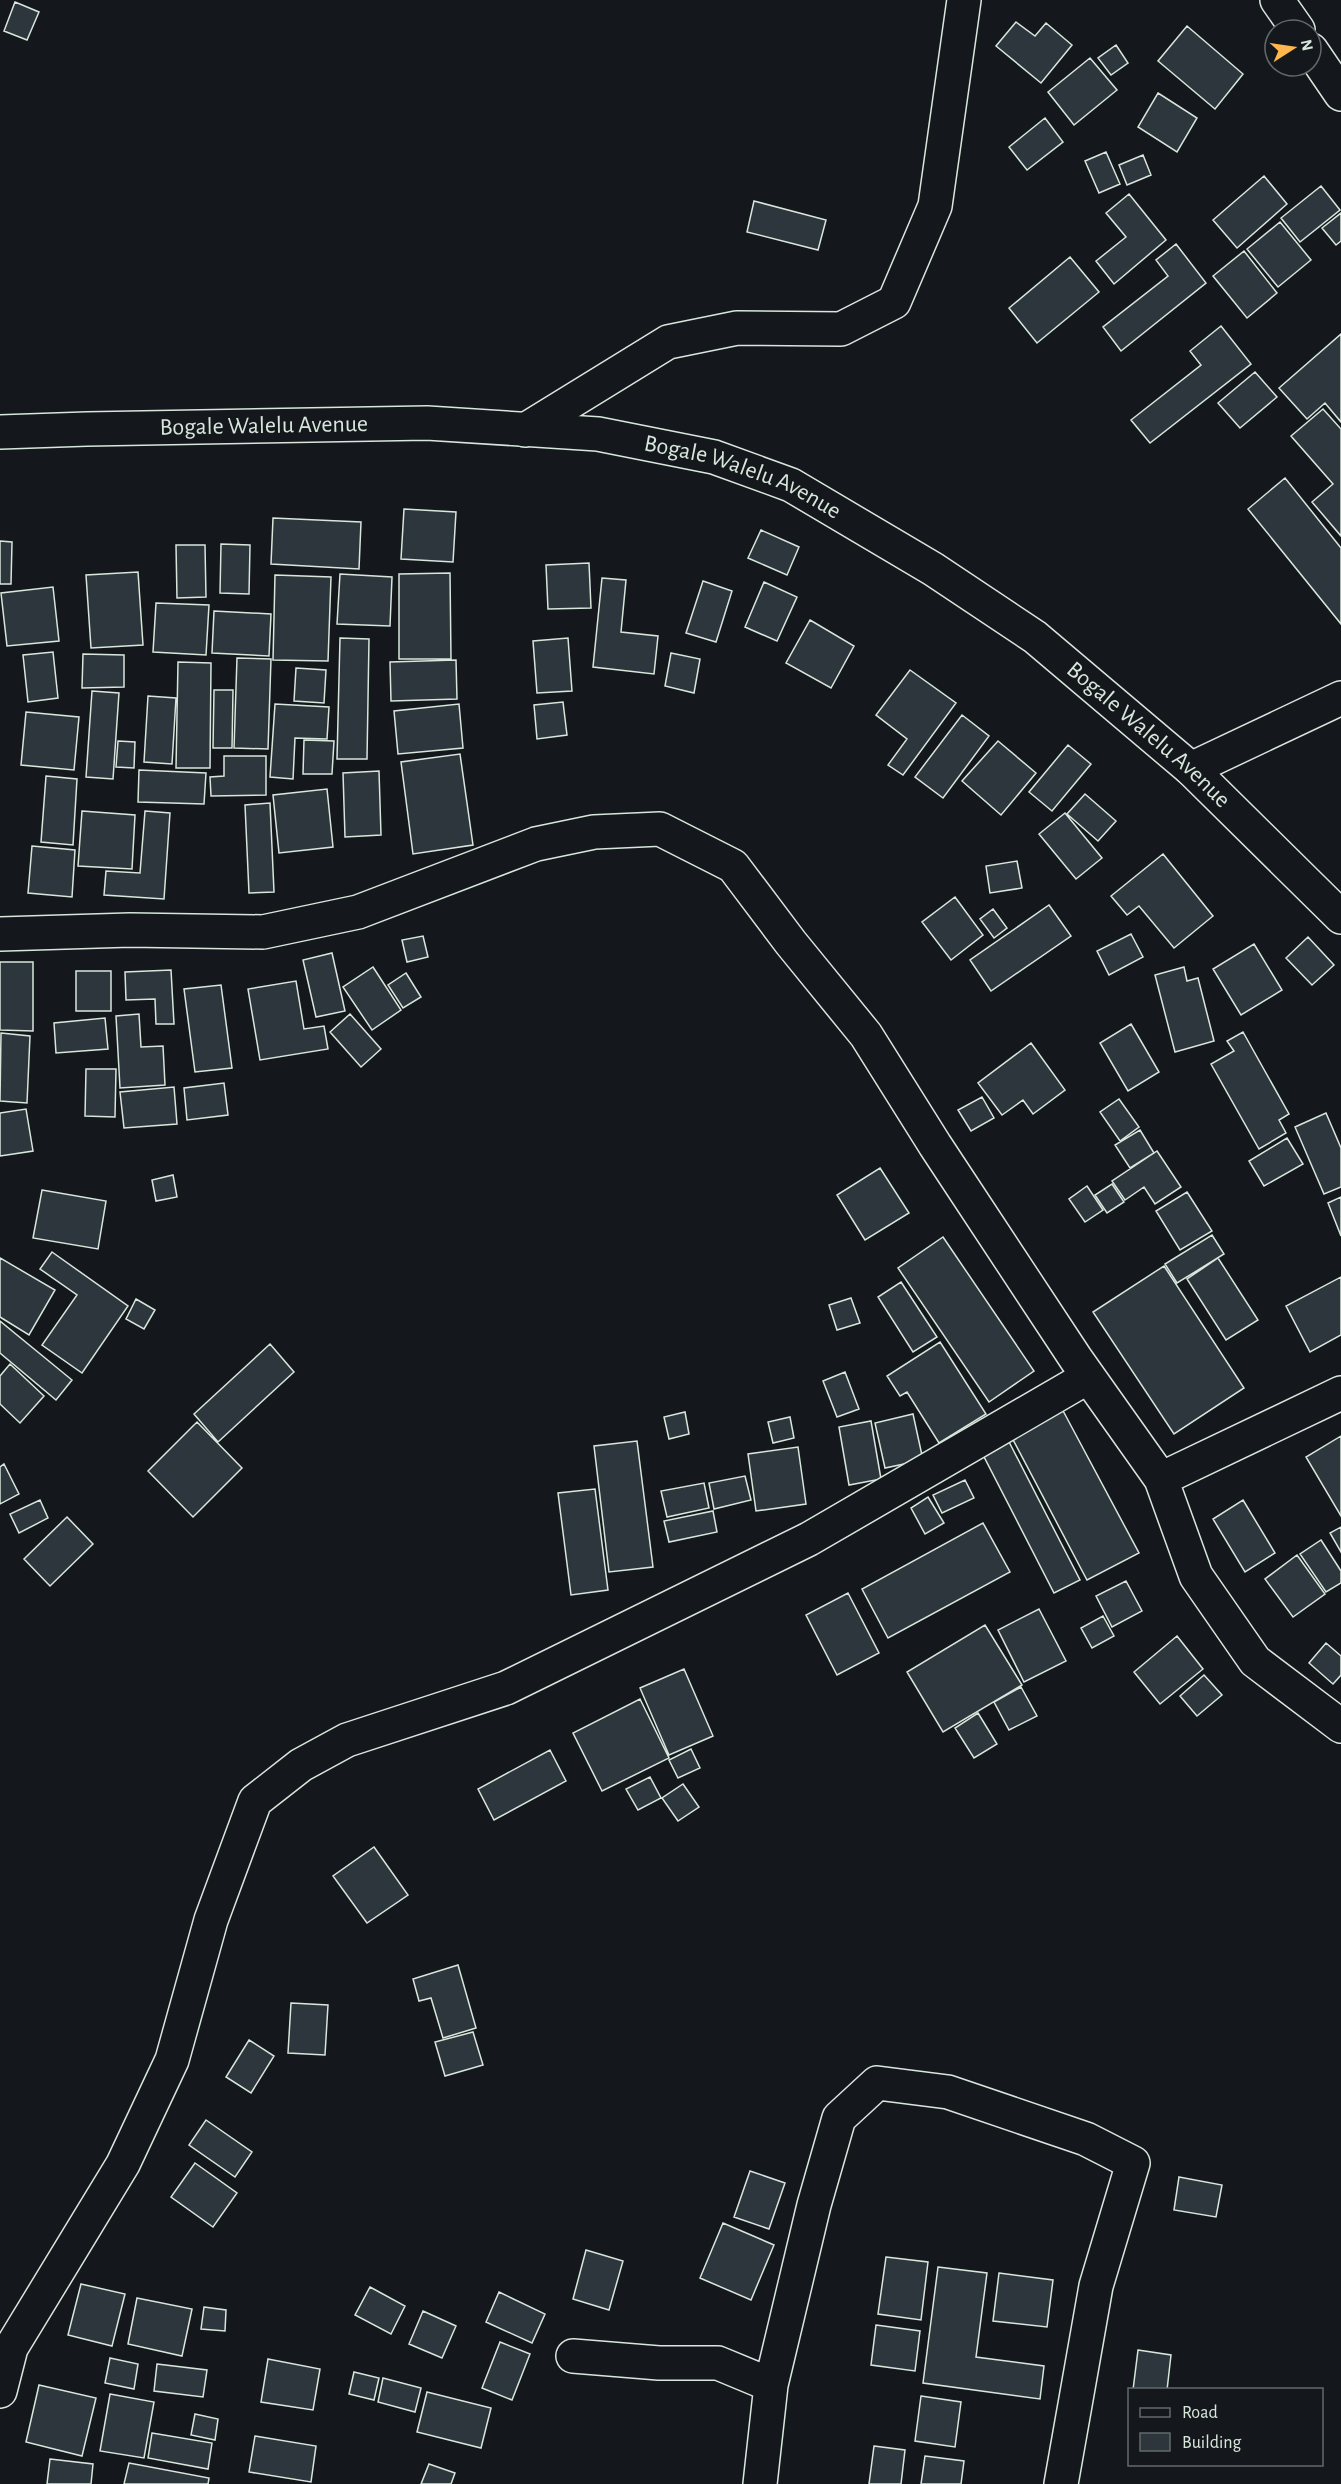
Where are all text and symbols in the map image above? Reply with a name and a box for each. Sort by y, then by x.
north arrow [1263,18,1323,78]
text: N [1298,38,1316,52]
street label: Bogale Walelu Avenue [160,412,368,440]
street label: Bogale Walelu Avenue [642,431,845,524]
street label: Bogale Walelu Avenue [1062,657,1235,812]
legend [1128,2388,1323,2466]
text: Road [1182,2404,1218,2422]
text: Building [1182,2434,1242,2452]

